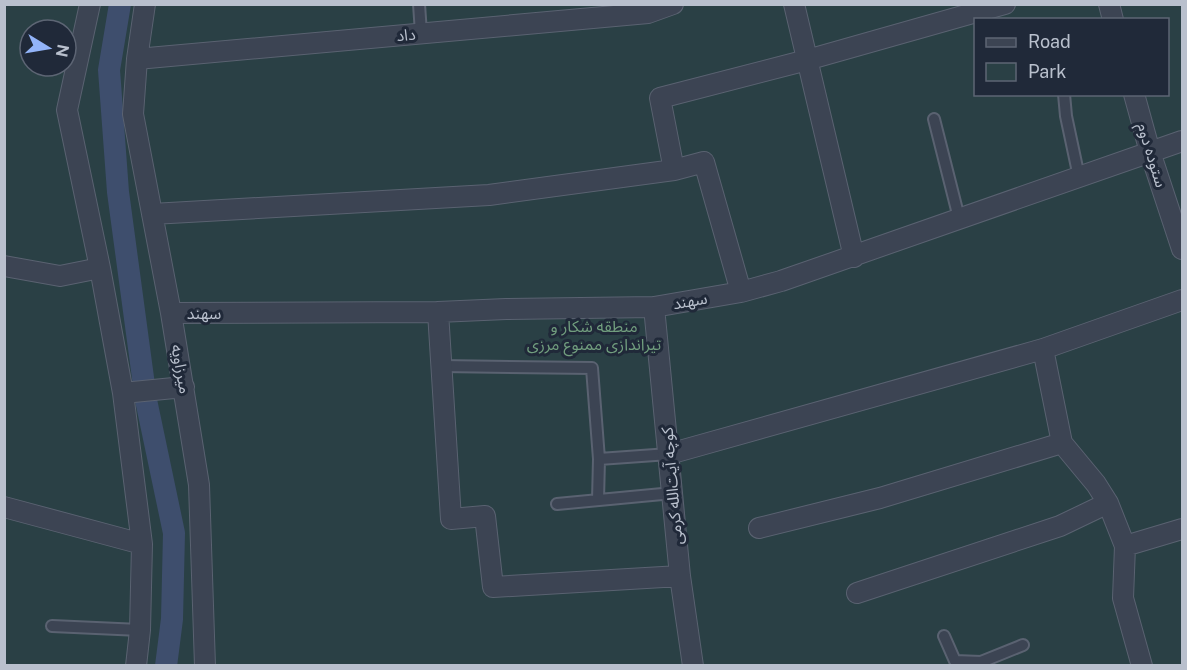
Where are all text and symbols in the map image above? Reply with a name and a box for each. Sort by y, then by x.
north arrow [18,18,78,78]
legend [974,18,1169,96]
street label: داد [396,25,416,45]
text: Road [1028,31,1071,52]
text: N [52,43,73,59]
text: Park [1028,61,1066,82]
street label: ستوده دوم [1130,120,1171,190]
street label: سهند [671,289,709,313]
street label: سهند [187,304,221,323]
park label: منطقه شکار و تیراندازی ممنوع مرزی [527,317,662,357]
street label: میرزاویه [167,343,195,395]
street label: کوچه آیت‌الله کرمی [657,426,688,546]

